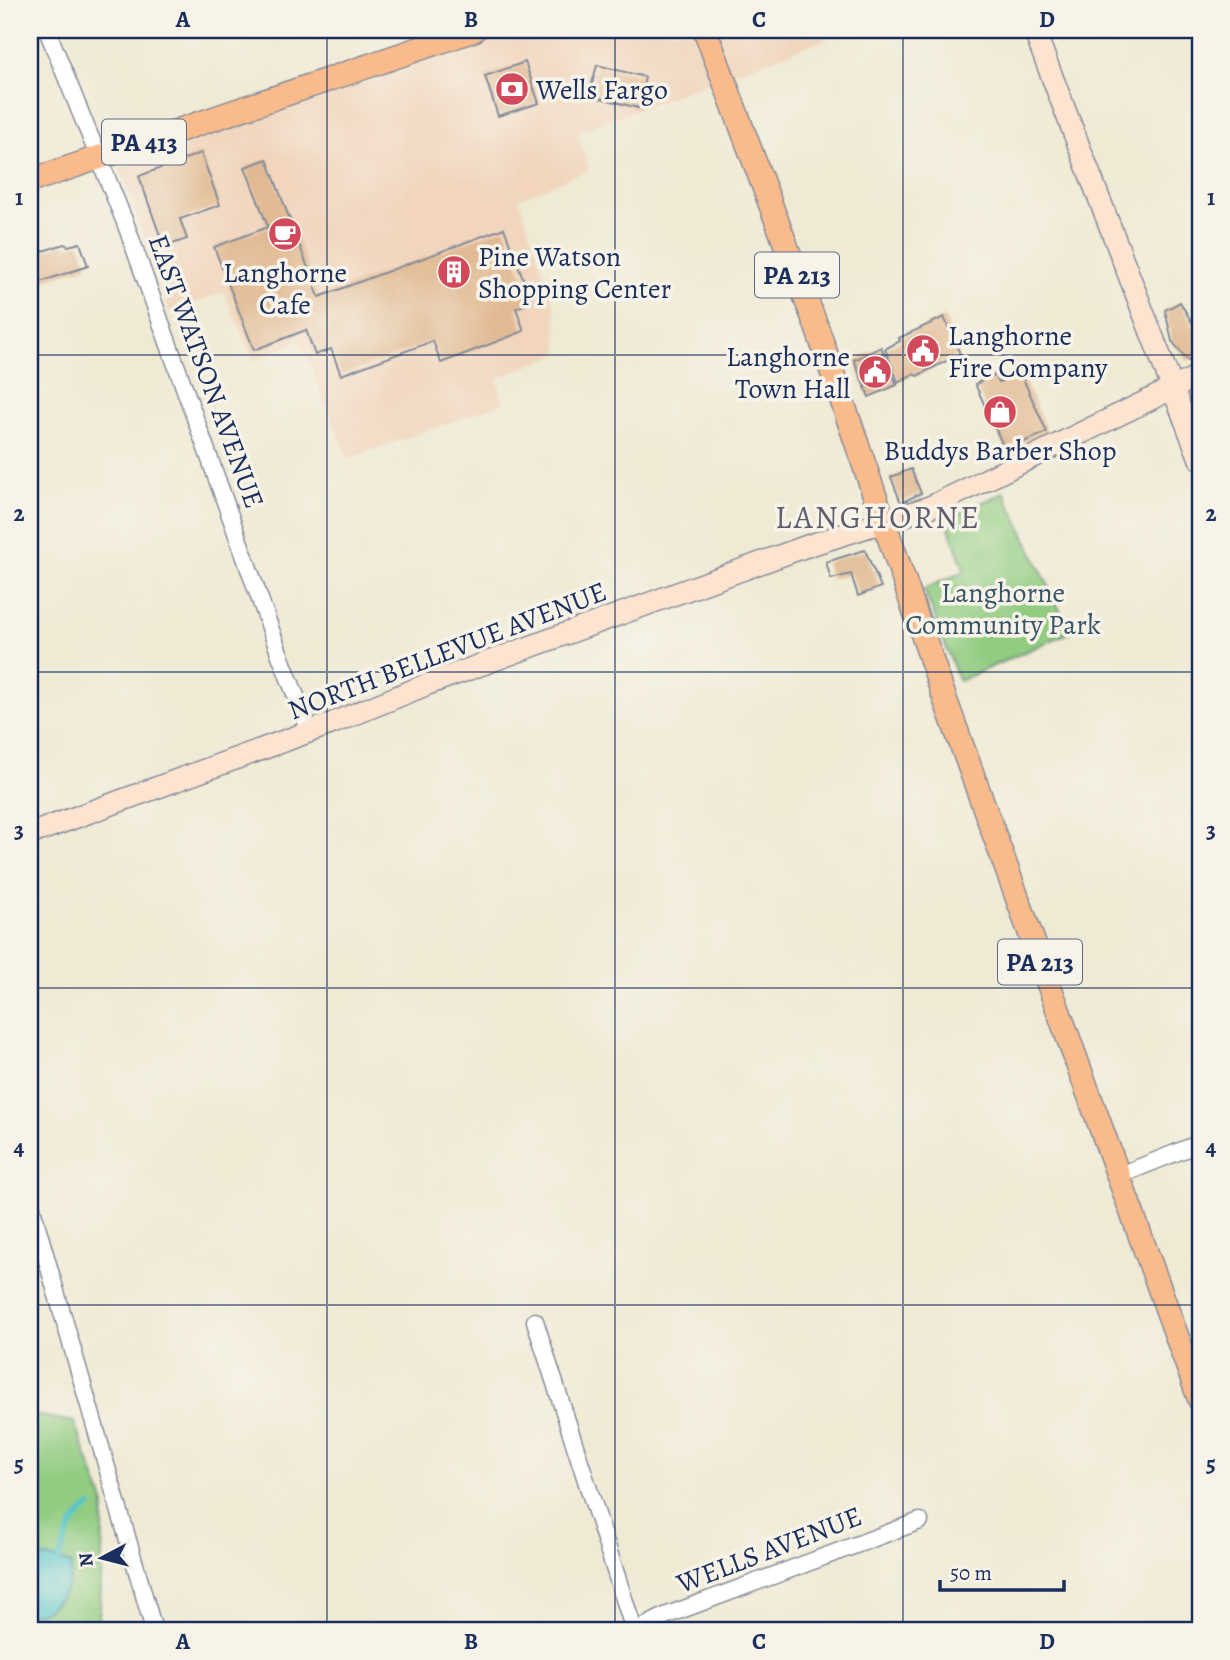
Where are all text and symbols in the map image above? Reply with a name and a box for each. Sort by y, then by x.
text: A [175,4,191,35]
text: B [464,4,478,35]
text: C [752,4,766,35]
text: D [1039,4,1055,35]
bank icon: Wells Fargo [493,70,531,108]
place label: Wells Fargo [535,71,668,109]
road number: PA 413 [102,119,186,164]
text: 1 [15,182,23,213]
text: 1 [1207,182,1215,213]
cafe icon: Langhorne Cafe [266,215,304,253]
street label: EAST WATSON AVENUE [139,229,273,514]
place label: Pine Watson Shopping Center [478,238,671,308]
road number: PA 213 [755,252,839,298]
building icon: Pine Watson Shopping Center [435,253,473,291]
place label: Langhorne Cafe [223,254,347,324]
place label: Langhorne Fire Company [948,317,1108,387]
public building icon: Langhorne Fire Company [904,332,942,370]
place label: Langhorne Town Hall [726,338,850,408]
public building icon: Langhorne Town Hall [856,353,894,391]
shop icon: Buddys Barber Shop [981,393,1019,431]
place label: Buddys Barber Shop [884,432,1117,470]
district label: LANGHORNE [775,495,981,539]
text: 2 [13,498,25,529]
text: 2 [1205,498,1217,529]
street label: NORTH BELLEVUE AVENUE [283,573,612,729]
park label: Langhorne Community Park [905,574,1101,644]
text: 3 [14,815,24,846]
text: 3 [1206,815,1216,846]
road number: PA 213 [998,939,1082,984]
text: 4 [14,1132,25,1163]
text: 4 [1206,1132,1217,1163]
text: 5 [14,1448,24,1479]
text: 5 [1206,1448,1216,1479]
street label: WELLS AVENUE [670,1497,867,1603]
north arrow [66,1524,136,1594]
scale bar [940,1548,1064,1592]
text: N [72,1551,100,1568]
text: 50 m [950,1559,992,1587]
text: A [175,1626,191,1657]
text: B [464,1626,478,1657]
text: C [752,1626,766,1657]
text: D [1039,1626,1055,1657]

